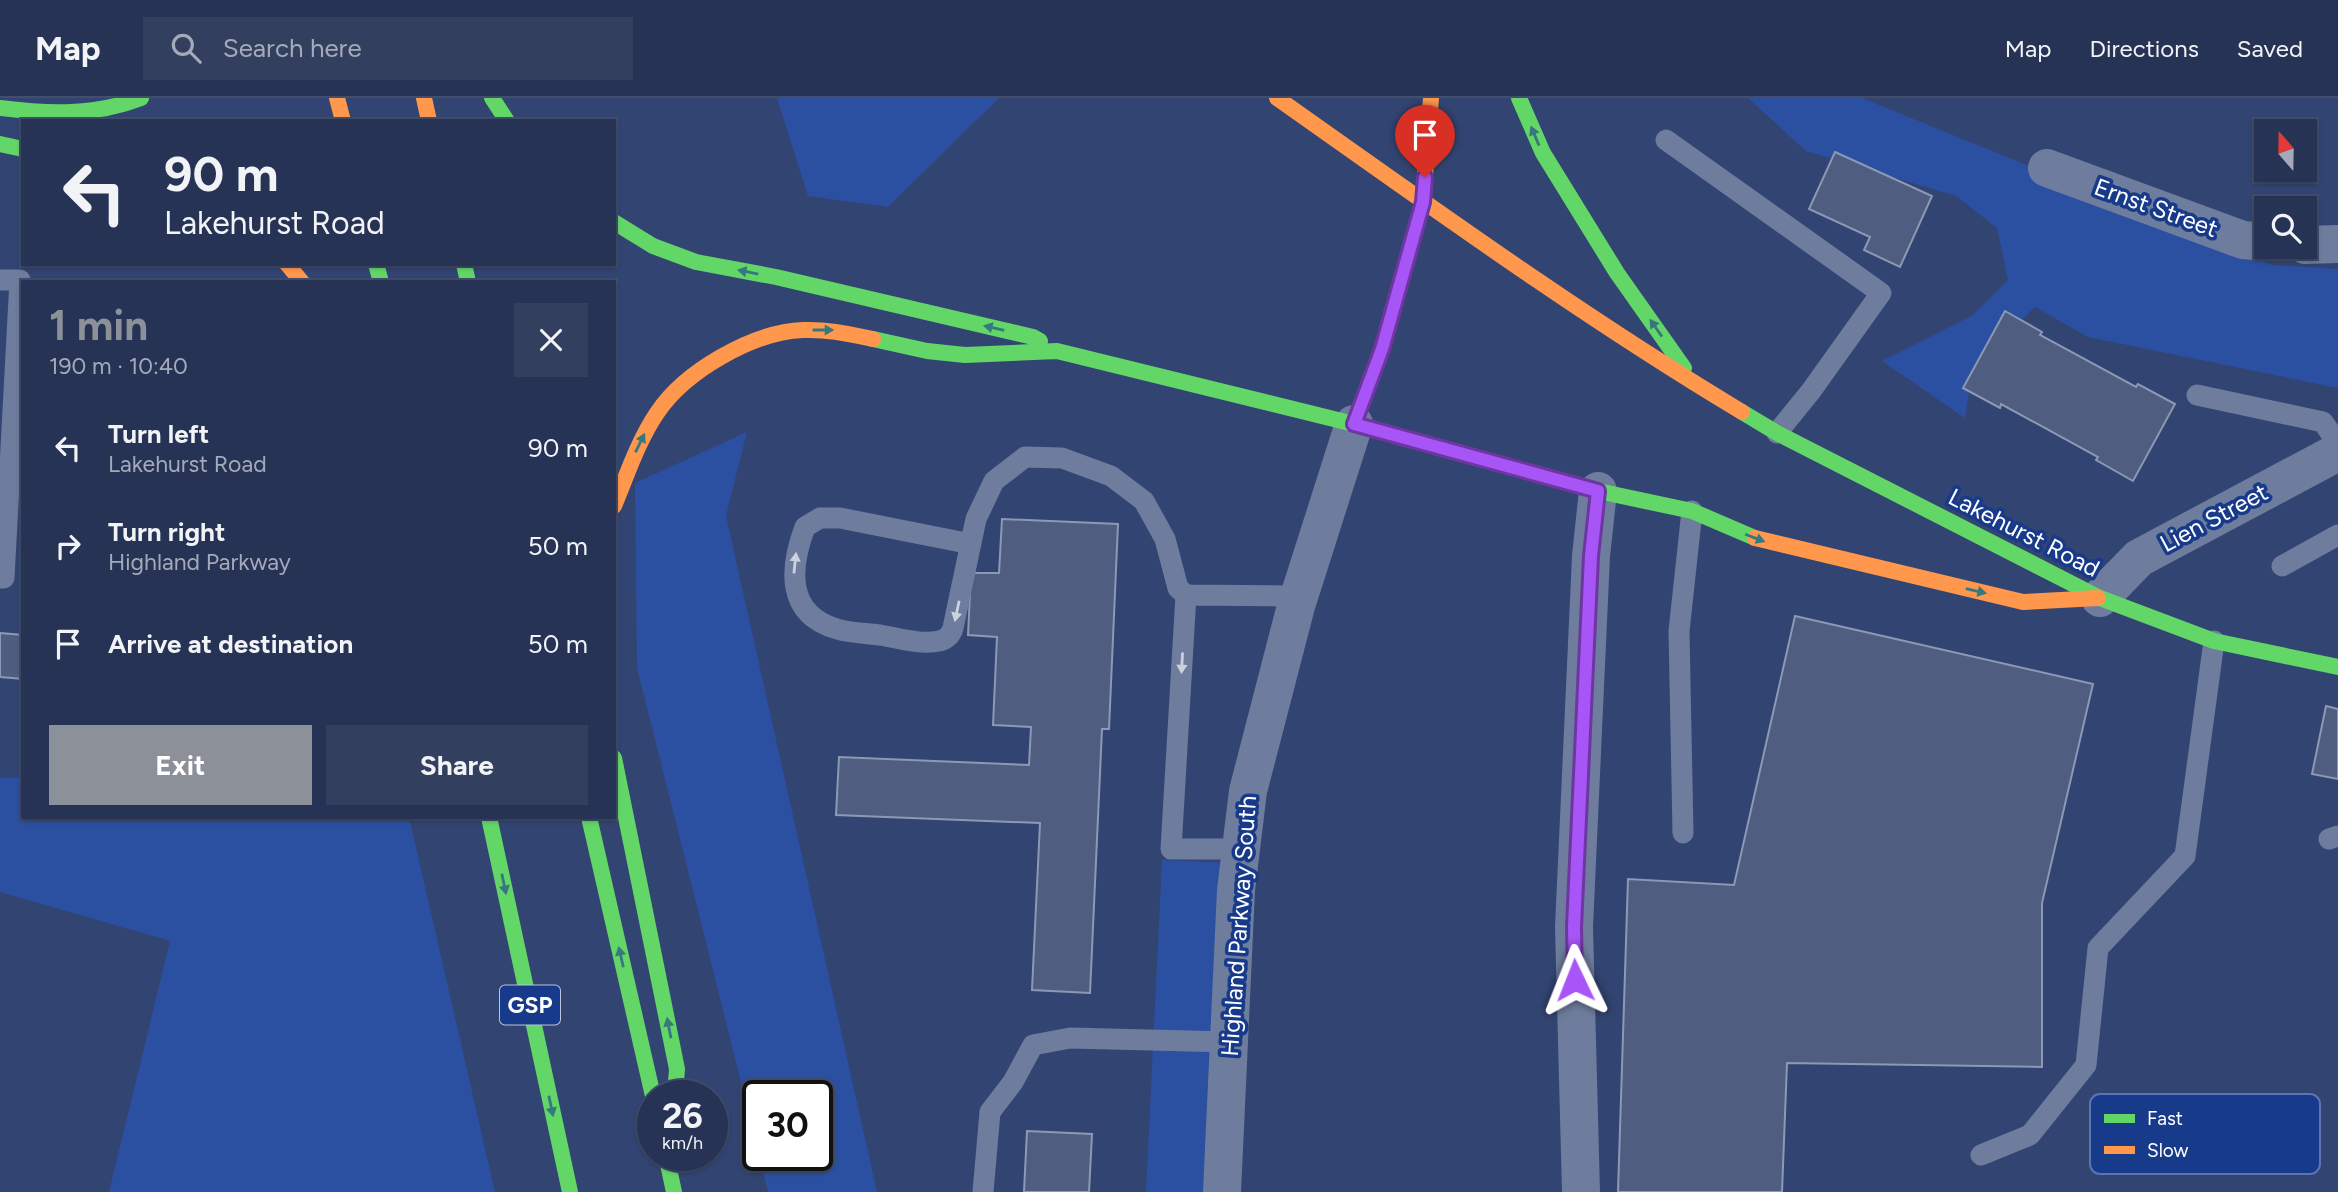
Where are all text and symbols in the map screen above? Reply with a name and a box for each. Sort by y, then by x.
search box [143,17,633,80]
text: Map [35,29,101,68]
icon: search [167,29,205,67]
text: Search here [223,32,362,64]
text: Map [2005,34,2051,63]
text: Directions [2089,34,2199,63]
text: Saved [2237,34,2303,63]
pin [1395,105,1455,177]
icon: arrive [1406,116,1444,154]
north arrow [2254,119,2317,182]
map controls [2254,119,2317,259]
one-way arrow [1529,126,1541,146]
text: 90 m [164,144,279,203]
icon: left [49,147,140,238]
street label: Ernst Street [2091,172,2222,243]
button: search [2254,196,2317,259]
text: Lakehurst Road [164,204,385,242]
one-way arrow [737,267,759,278]
text: 1 min [49,300,148,351]
button: close [514,303,588,377]
one-way arrow [1649,319,1663,337]
one-way arrow [983,322,1005,333]
one-way arrow [812,324,834,336]
text: 190 m · 10:40 [49,352,188,380]
text: Turn left [108,418,209,450]
icon: left [49,429,87,467]
text: 90 m [528,432,588,464]
one-way arrow [634,433,646,453]
text: Lakehurst Road [108,450,267,478]
street label: Lien Street [2155,477,2273,558]
street label: Lakehurst Road [1944,482,2105,583]
text: Turn right [108,516,225,548]
icon: right [49,527,87,565]
text: 50 m [528,530,588,562]
one-way arrow [1744,532,1765,543]
text: Highland Parkway [108,548,291,576]
one-way arrow [789,552,800,574]
one-way arrow [1965,586,1987,597]
one-way arrow [951,600,962,622]
icon: arrive [49,625,87,663]
text: Arrive at destination [108,628,353,660]
text: 50 m [528,628,588,660]
one-way arrow [1176,652,1187,674]
button: Exit [49,725,312,805]
button: Share [326,725,588,805]
street label: Highland Parkway South [1215,795,1262,1057]
one-way arrow [498,873,509,895]
position arrow [1538,943,1612,1017]
one-way arrow [615,946,626,968]
road number: GSP [500,986,560,1024]
one-way arrow [663,1017,674,1039]
speed limit sign: 30 [742,1080,833,1171]
legend [2090,1094,2320,1174]
one-way arrow [546,1095,557,1117]
text: 26 [662,1095,703,1137]
text: Fast [2147,1107,2183,1130]
text: km/h [662,1132,703,1154]
text: Slow [2147,1139,2189,1162]

